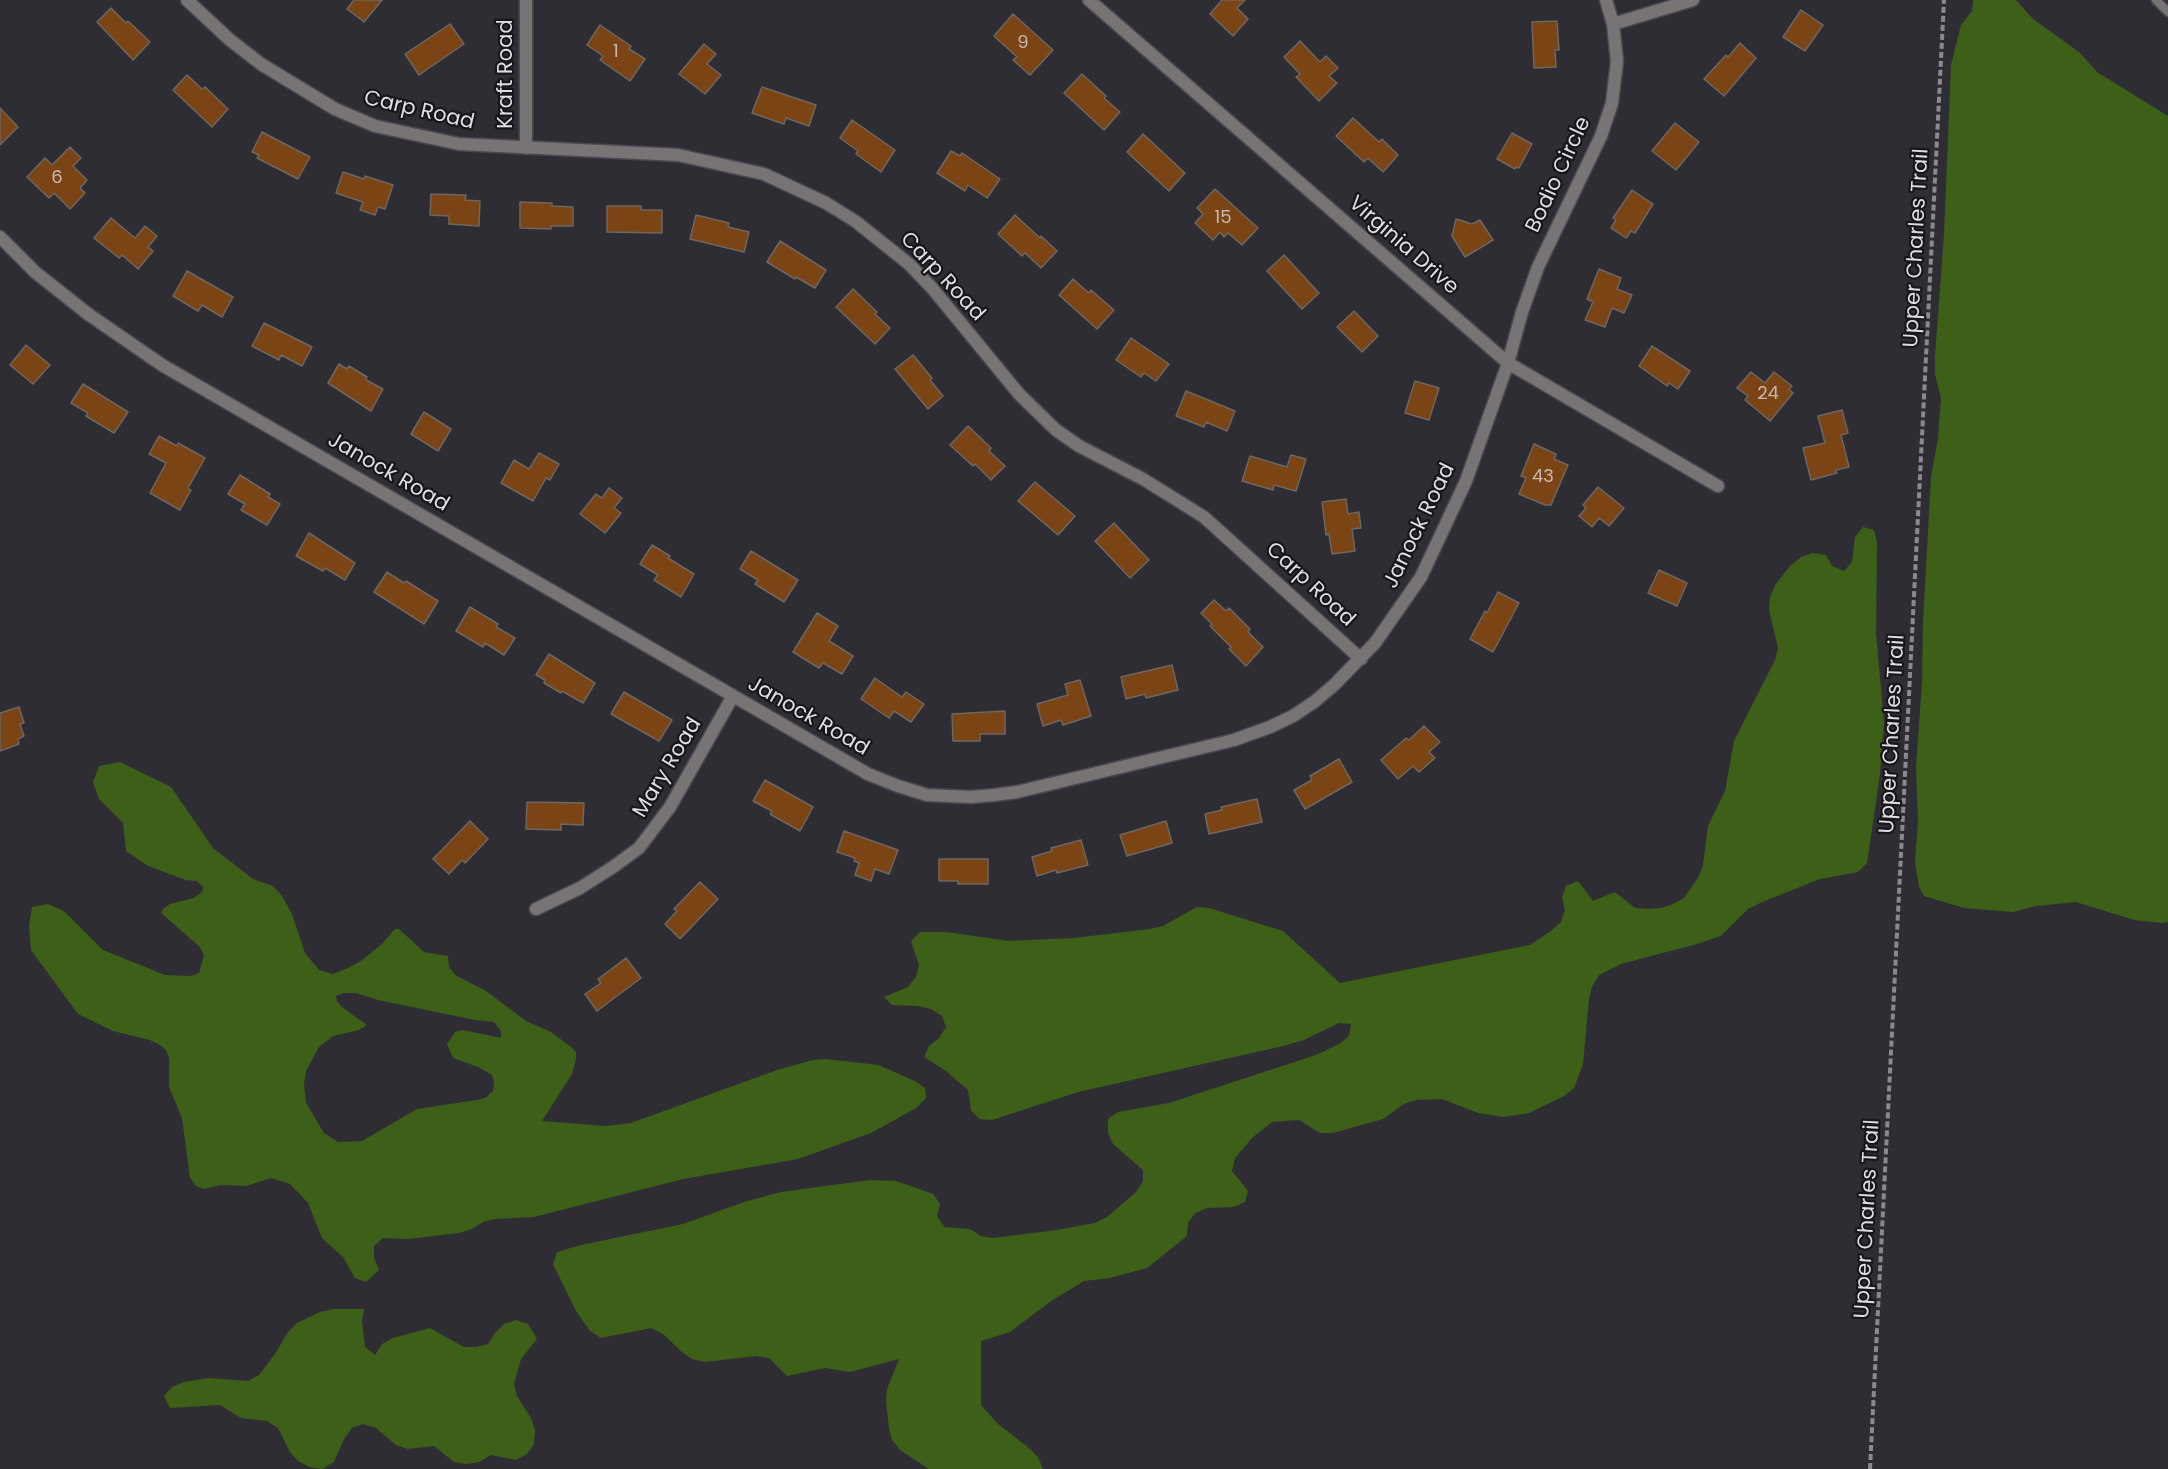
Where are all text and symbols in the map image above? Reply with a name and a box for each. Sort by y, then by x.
street label: Kraft Road [494,19,520,129]
house number: 9 [1017,32,1029,54]
house number: 1 [613,41,619,63]
street label: Carp Road [361,86,477,136]
street label: Bodio Circle [1521,113,1597,237]
street label: Upper Charles Trail [1899,148,1935,348]
house number: 6 [51,167,63,189]
street label: Virginia Drive [1343,191,1463,301]
house number: 15 [1214,207,1232,229]
street label: Carp Road [894,227,990,327]
house number: 24 [1757,383,1779,405]
street label: Janock Road [323,428,453,518]
street label: Janock Road [1379,459,1461,593]
house number: 43 [1532,466,1554,488]
street label: Carp Road [1260,537,1360,633]
street label: Upper Charles Trail [1875,634,1911,834]
street label: Janock Road [743,672,873,762]
street label: Mary Road [628,713,708,823]
street label: Upper Charles Trail [1850,1119,1886,1319]

